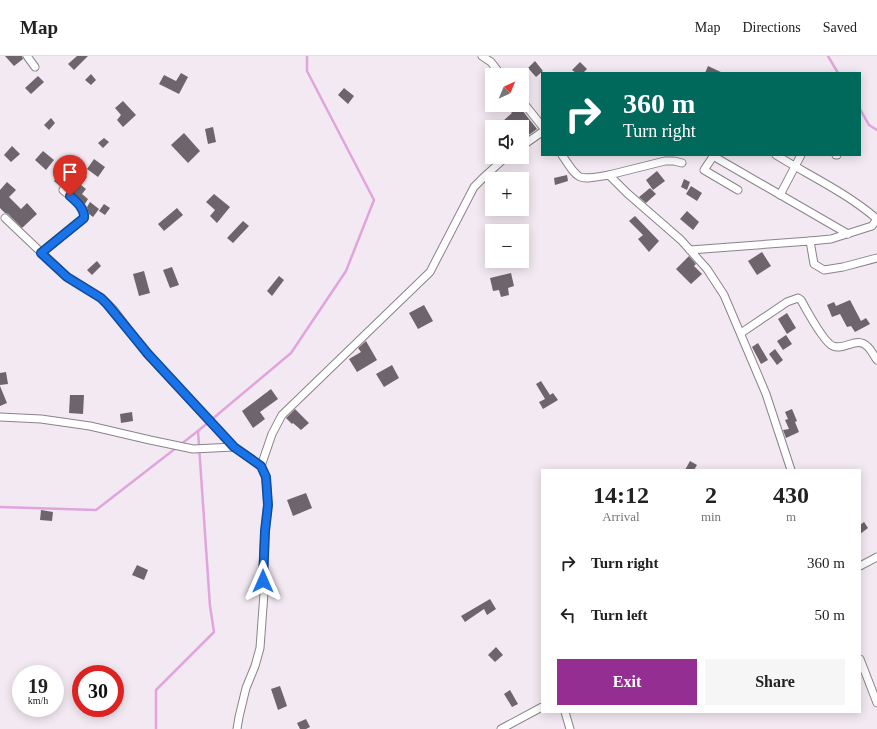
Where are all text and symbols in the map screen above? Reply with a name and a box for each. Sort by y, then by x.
text: Map [20,17,58,38]
text: Map [695,20,720,35]
text: Directions [742,20,801,35]
text: Saved [823,20,857,35]
north arrow [485,68,529,112]
map controls [485,68,529,268]
icon: right [557,88,609,140]
text: 360 m [623,88,695,119]
button: sound [485,120,529,164]
text: Turn right [623,121,696,141]
pin [53,155,87,196]
icon: arrive [59,161,81,183]
button: + [485,172,529,216]
button: − [485,224,529,268]
text: 14:12 [593,482,649,508]
text: 2 [705,482,717,508]
text: 430 [773,482,809,508]
text: Arrival [602,509,640,524]
text: min [701,509,721,524]
text: m [786,509,796,524]
icon: right [557,552,579,574]
text: Turn right [591,555,658,571]
text: 360 m [807,555,845,571]
position arrow [242,560,284,602]
icon: left [557,604,579,626]
text: Turn left [591,607,648,623]
text: 50 m [815,607,845,623]
button: Exit [557,659,697,705]
button: Share [705,659,845,705]
speed limit sign: 30 [72,665,124,717]
text: 19 [28,675,48,697]
text: km/h [28,695,48,706]

